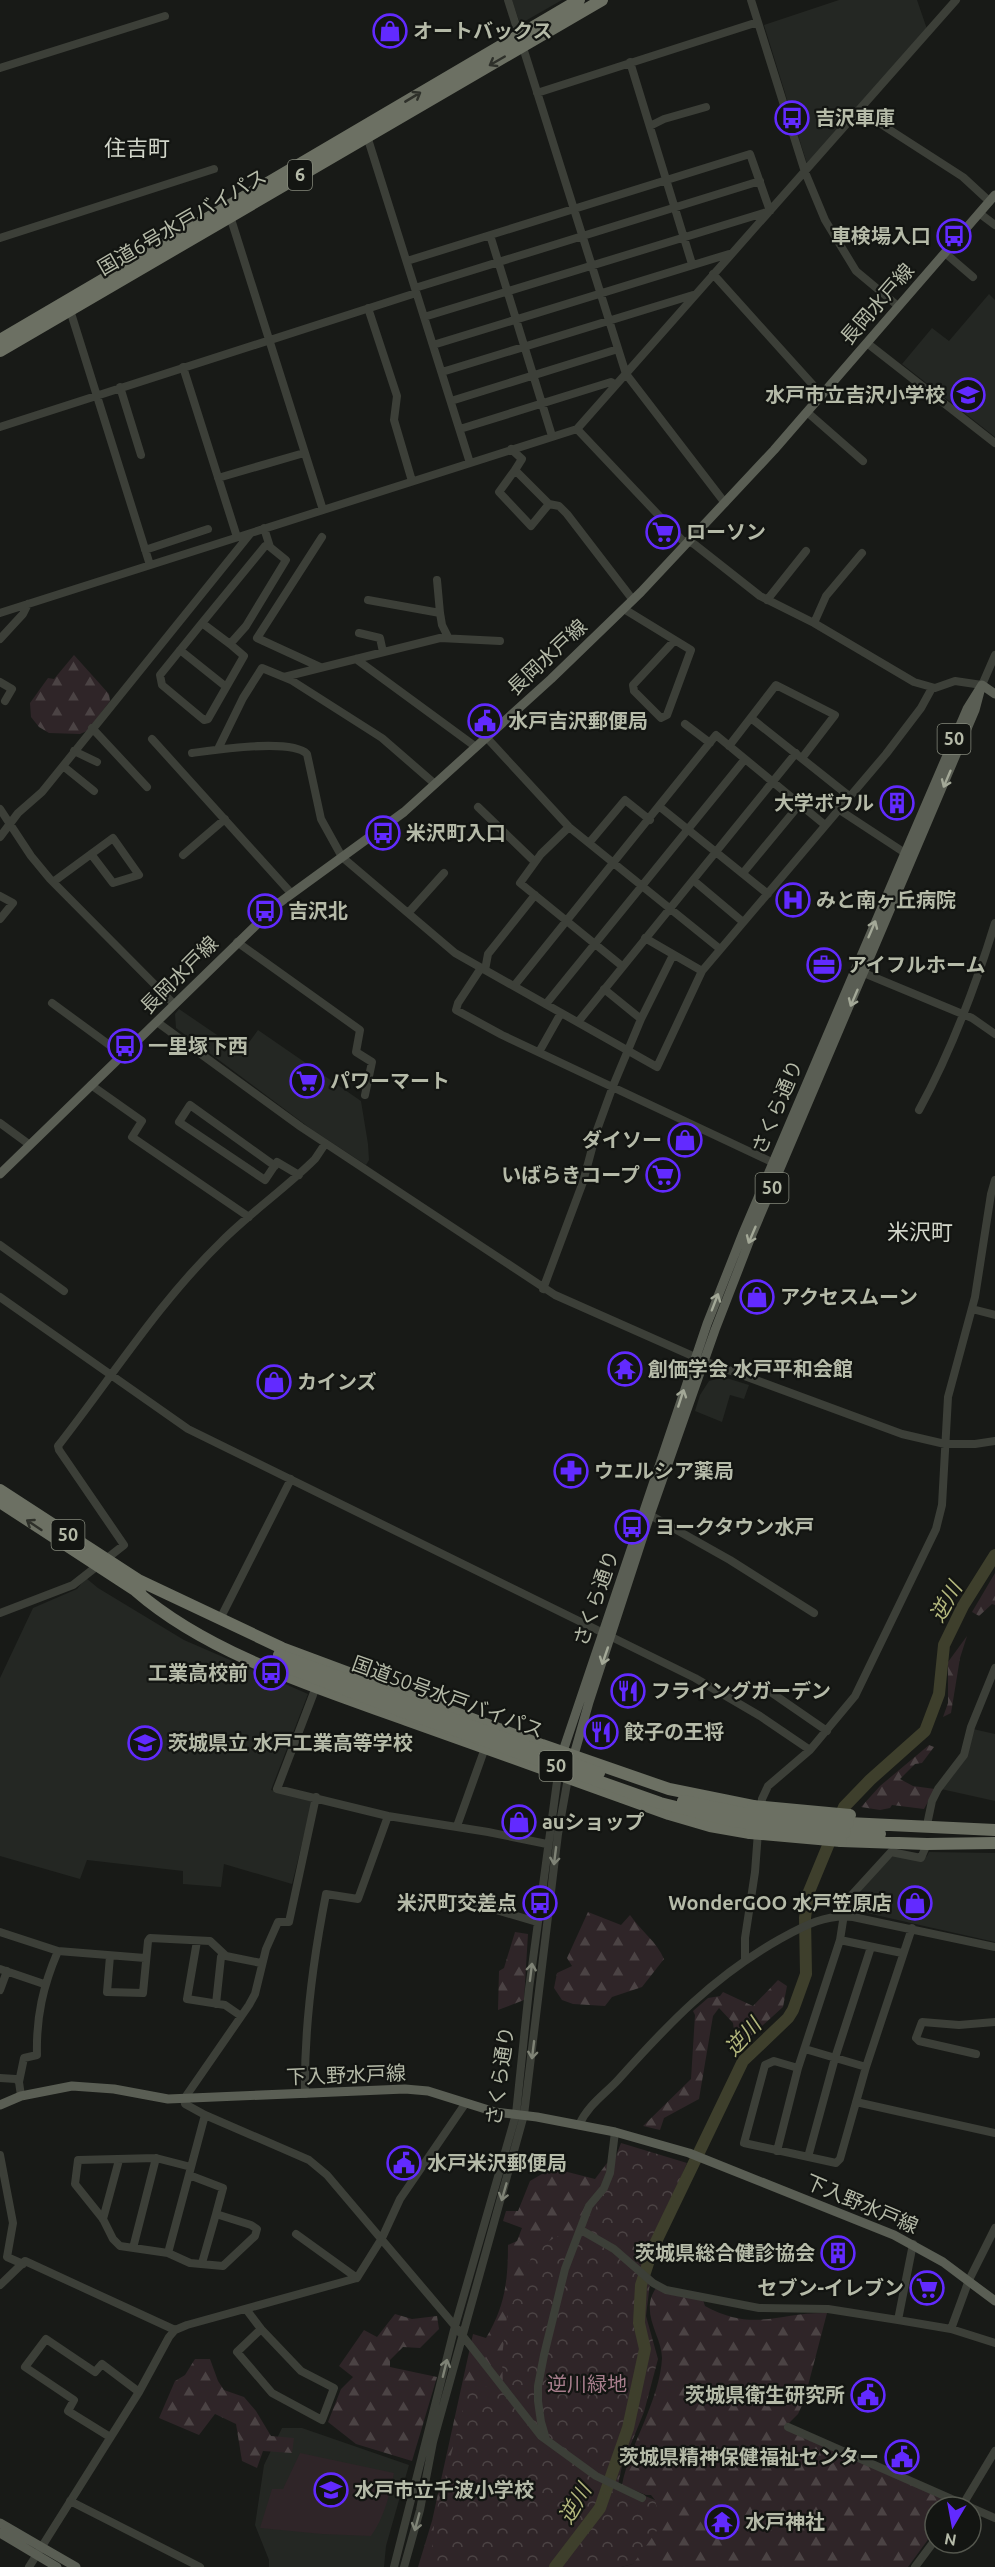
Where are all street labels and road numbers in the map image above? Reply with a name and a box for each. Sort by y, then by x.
road number: 6 [288,160,312,190]
street label: 国道6号水戸バイパス [93,164,270,279]
street label: 長岡水戸線 [835,258,918,349]
street label: 長岡水戸線 [502,614,591,699]
road number: 50 [938,724,970,754]
street label: 長岡水戸線 [135,931,222,1018]
street label: さくら通り [746,1056,807,1157]
road number: 50 [756,1173,788,1203]
road number: 50 [52,1520,84,1550]
street label: さくら通り [568,1547,623,1649]
street label: 国道50号水戸バイパス [349,1651,547,1742]
road number: 50 [540,1751,572,1781]
street label: さくら通り [481,2025,518,2127]
street label: 下入野水戸線 [286,2061,406,2088]
street label: 下入野水戸線 [802,2170,922,2238]

